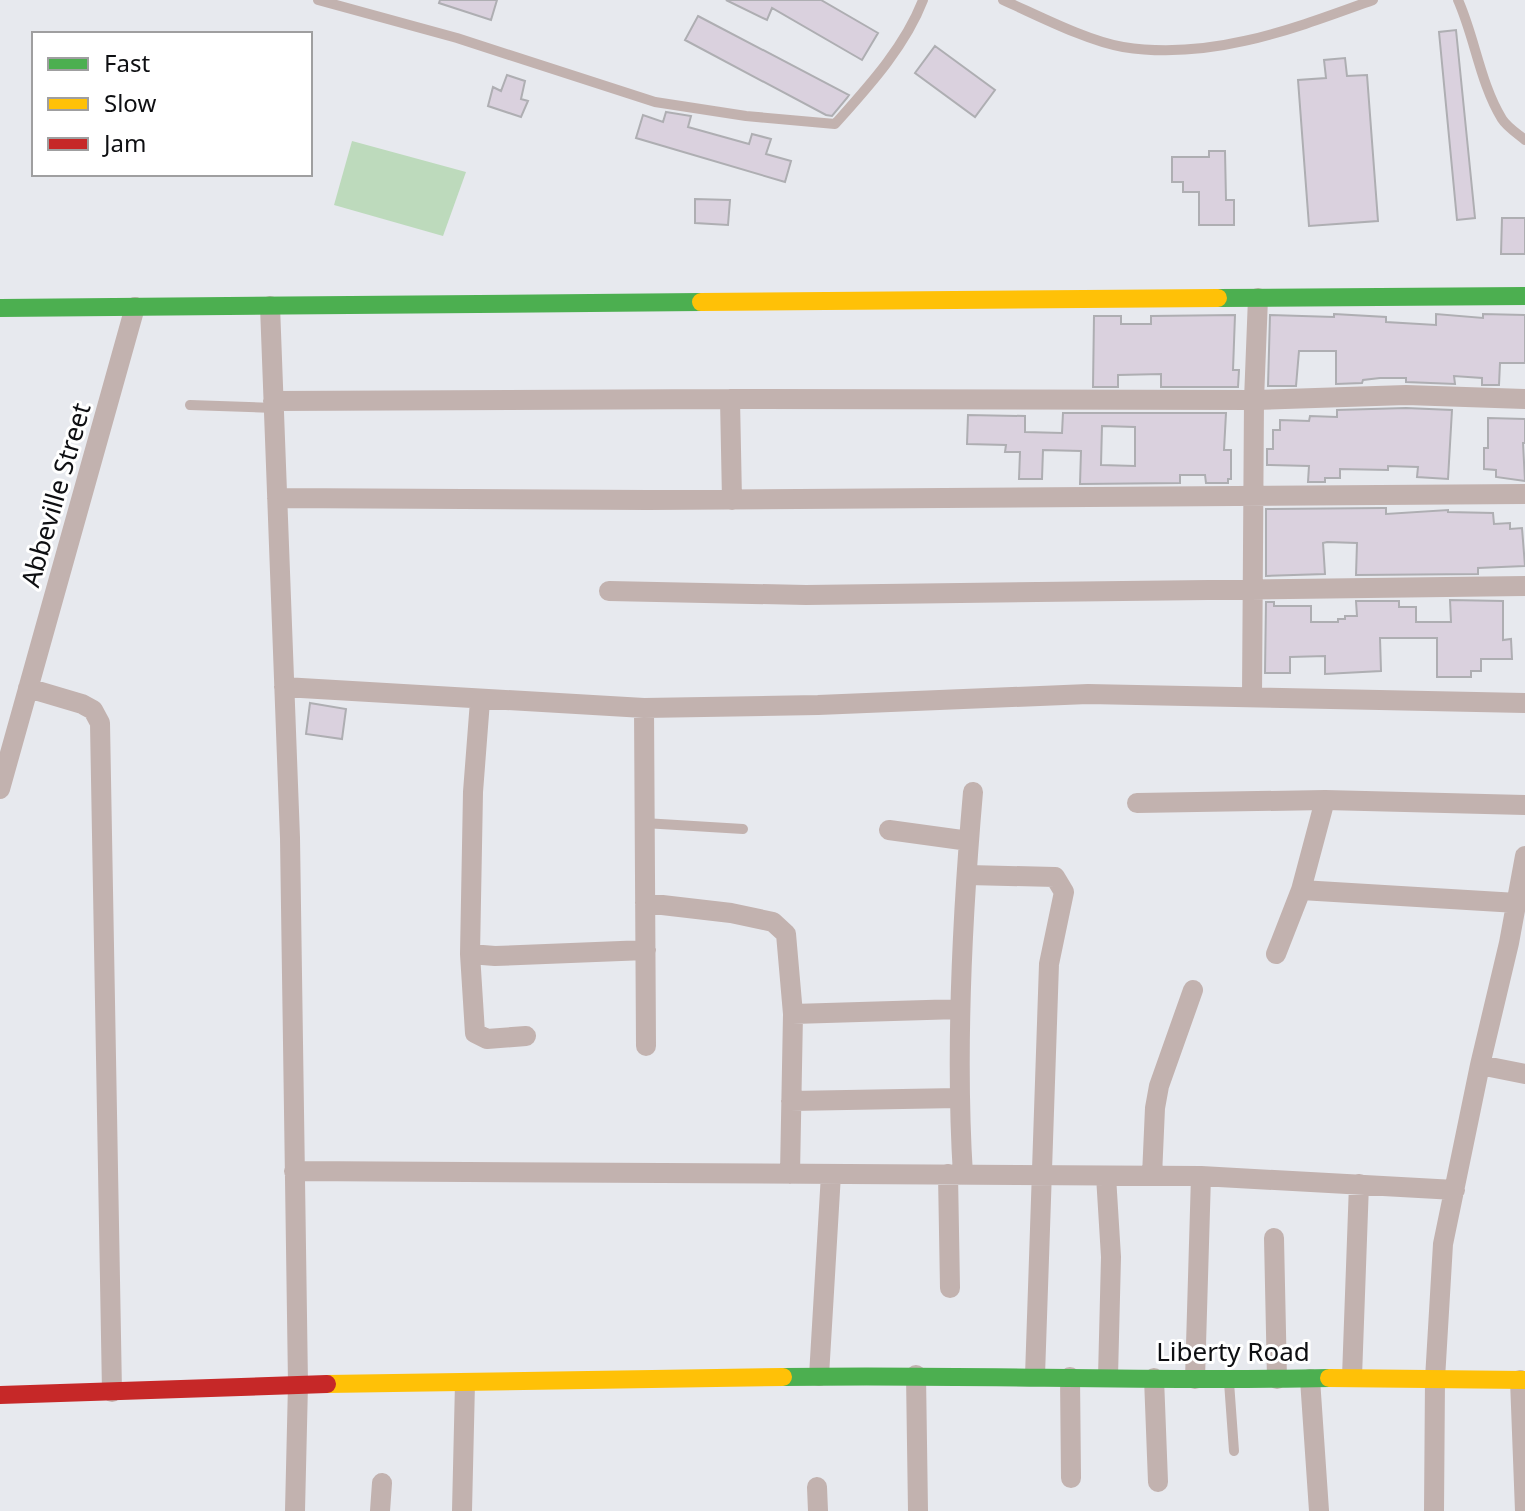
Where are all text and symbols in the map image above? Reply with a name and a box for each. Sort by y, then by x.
legend [32,32,312,176]
text: Fast [104,46,150,79]
text: Slow [104,86,156,119]
text: Jam [102,126,146,159]
street label: Abbeville Street [12,398,99,591]
street label: Liberty Road [1156,1333,1310,1369]

